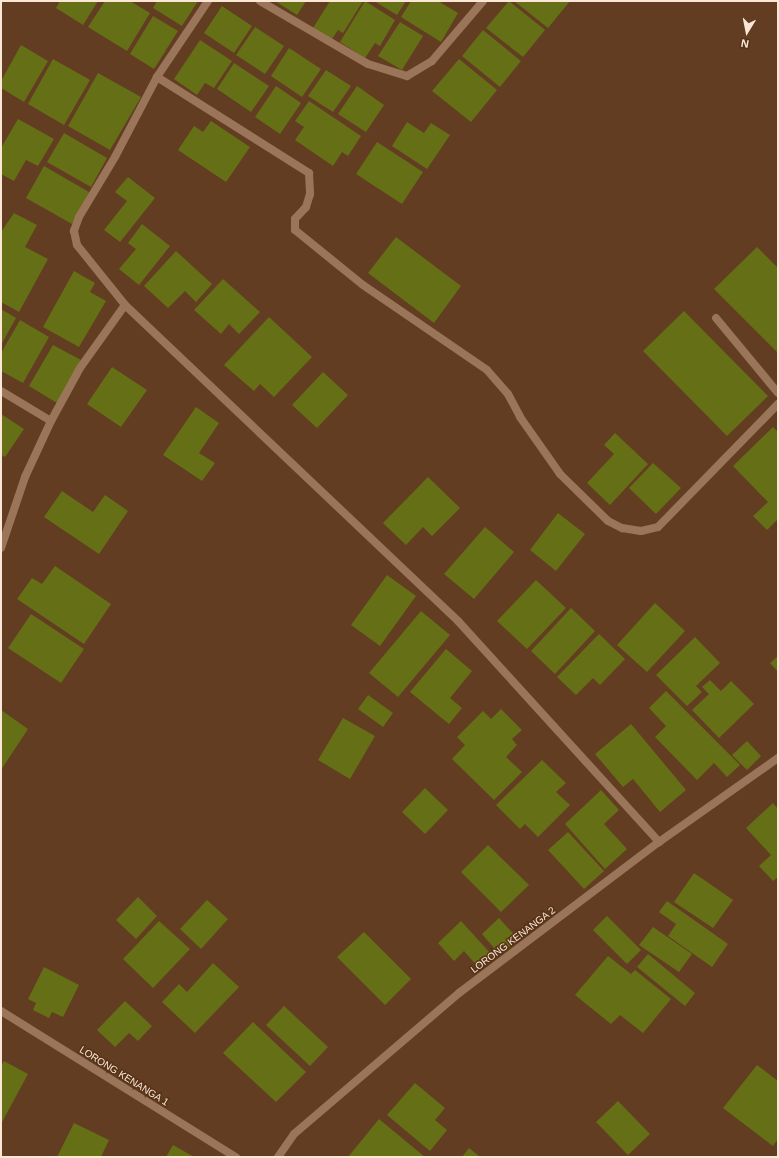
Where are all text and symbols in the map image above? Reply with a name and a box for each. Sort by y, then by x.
north arrow [727,12,767,52]
text: N [740,37,750,50]
street label: LORONG KENANGA 2 [468,904,558,976]
street label: LORONG KENANGA 1 [77,1044,171,1108]

